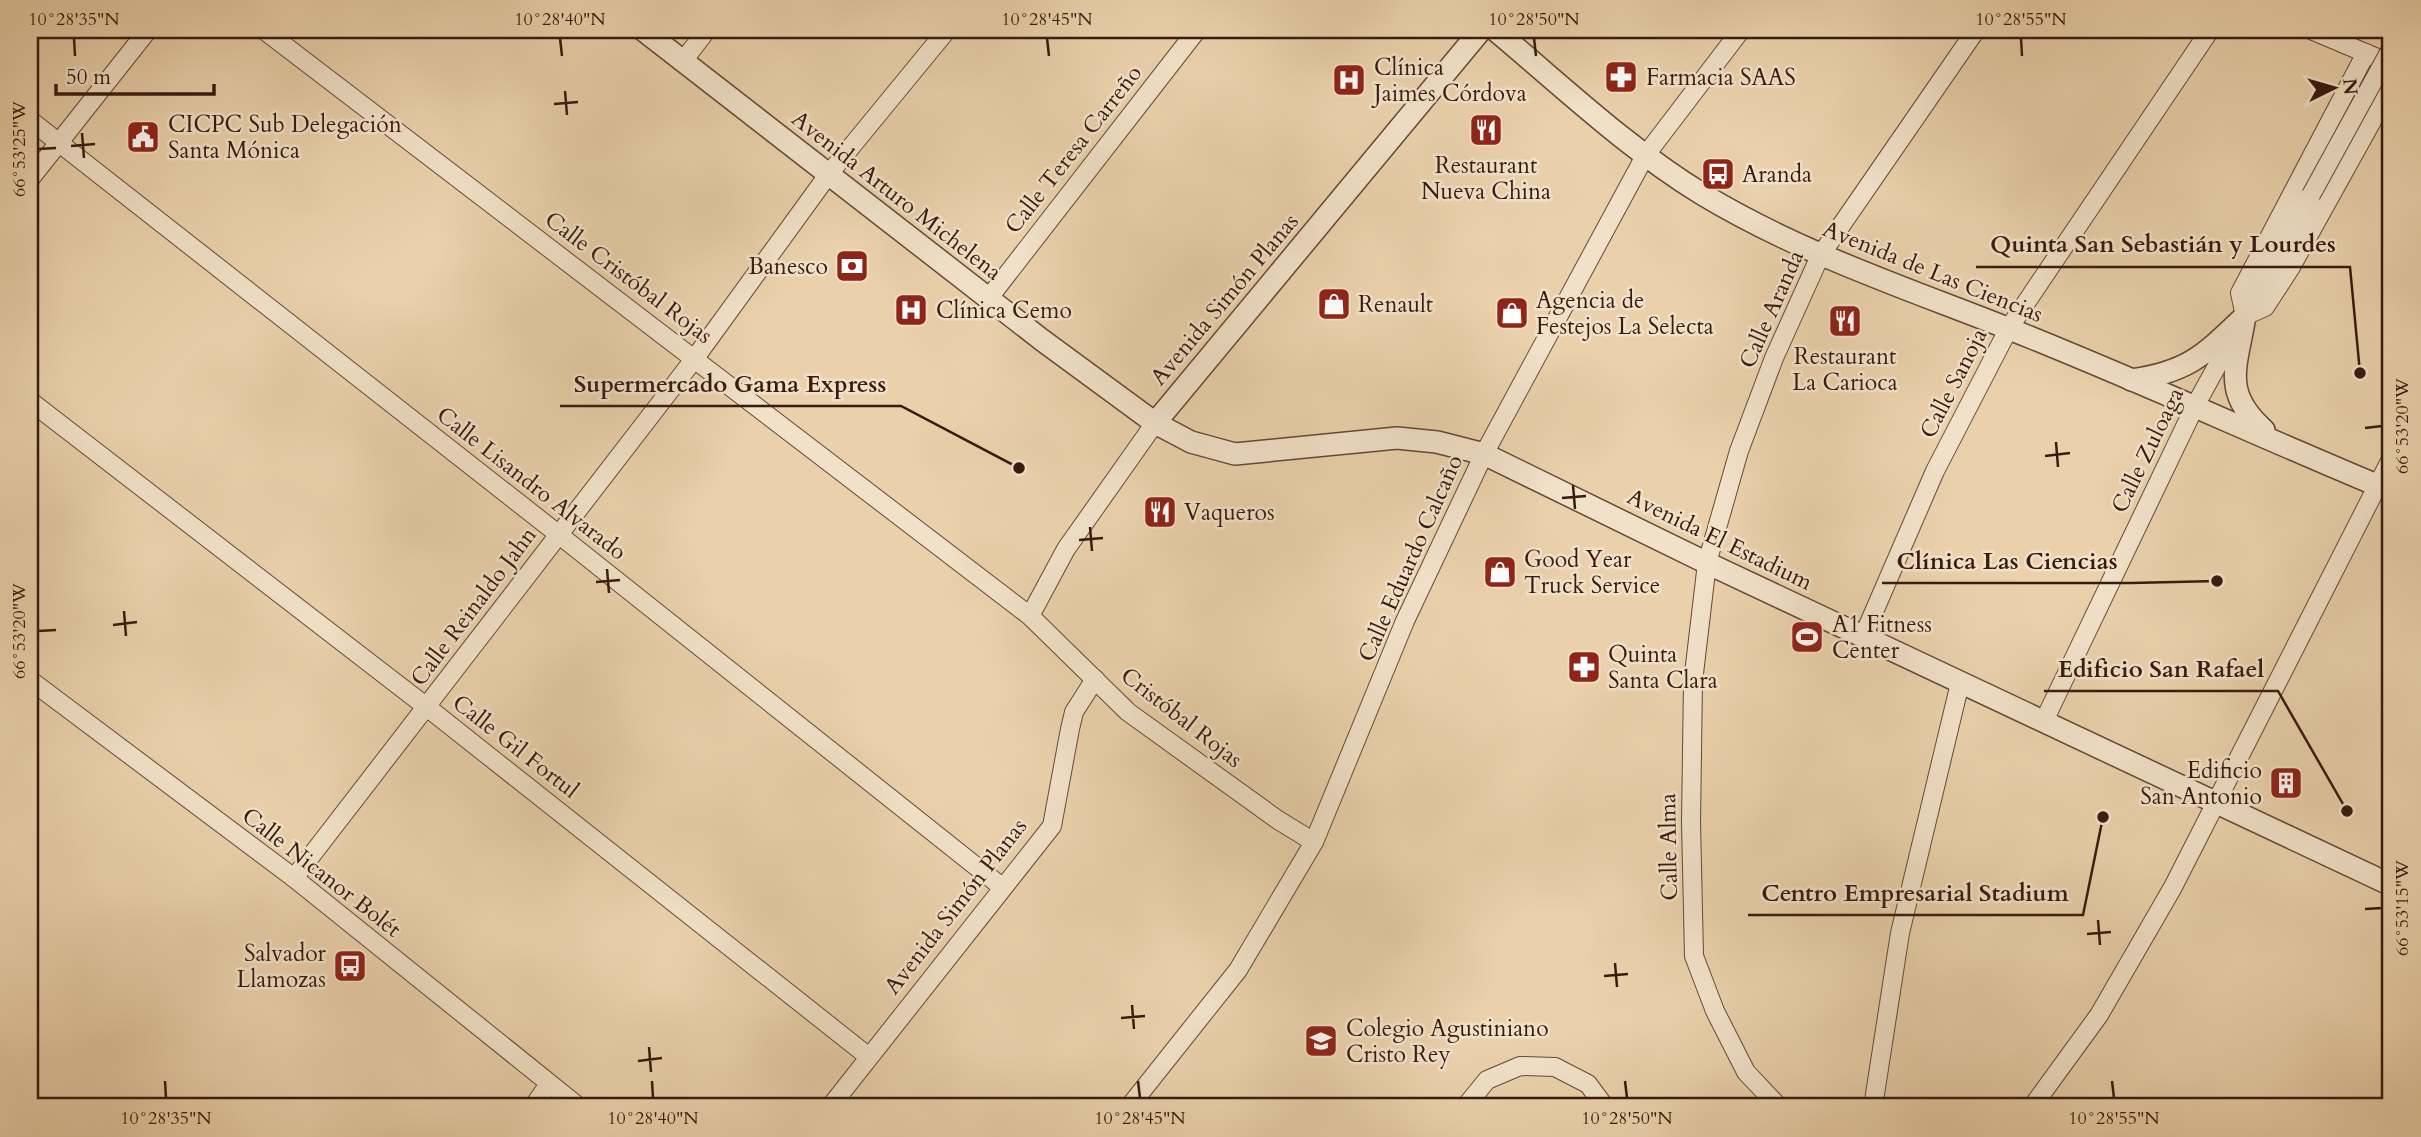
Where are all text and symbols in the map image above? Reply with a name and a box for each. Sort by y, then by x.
text: 10°28'35"N [28,7,120,32]
text: 10°28'40"N [514,7,606,32]
text: 10°28'45"N [1001,7,1093,32]
text: 10°28'50"N [1488,7,1580,32]
text: 10°28'55"N [1975,7,2067,32]
scale bar [56,52,214,96]
place label: Clínica Jaimes Córdova [1371,52,1527,109]
north arrow [2298,52,2368,122]
pharmacy icon: Farmacia SAAS [1602,58,1640,96]
street label: Calle Teresa Carreño [998,59,1149,240]
hospital icon: Clínica Jaimes Córdova [1330,61,1368,99]
place label: Farmacia SAAS [1646,62,1796,93]
text: 50 m [66,63,111,92]
text: N [2336,77,2364,96]
text: 66°53'25"W [7,101,32,197]
street label: Avenida Arturo Michelena [785,103,1008,287]
place label: CICPC Sub Delegación Santa Mónica [168,109,402,166]
restaurant icon: Restaurant Nueva China [1467,111,1505,149]
public building icon: CICPC Sub Delegación Santa Mónica [124,118,162,156]
place label: Restaurant Nueva China [1421,150,1551,207]
bus stop icon: Aranda [1699,155,1737,193]
place label: Aranda [1742,159,1812,190]
street label: Calle Cristóbal Rojas [539,204,719,351]
street label: Avenida Simón Planas [1143,207,1306,392]
street label: Avenida de Las Ciencias [1818,213,2048,330]
callout: Quinta San Sebastián y Lourdes [1976,222,2350,267]
text: Quinta San Sebastián y Lourdes [1990,228,2336,261]
street label: Calle Aranda [1732,245,1811,373]
bank icon: Banesco [833,247,871,285]
place label: Banesco [748,251,828,282]
shop icon: Renault [1315,285,1353,323]
place label: Agencia de Festejos La Selecta [1536,285,1714,342]
place label: Renault [1358,289,1433,320]
hospital icon: Clínica Cemo [892,291,930,329]
shop icon: Agencia de Festejos La Selecta [1493,294,1531,332]
place label: Clínica Cemo [936,295,1072,326]
restaurant icon: Restaurant La Carioca [1826,302,1864,340]
street label: Calle Sanoja [1913,323,1994,443]
place label: Restaurant La Carioca [1792,341,1898,398]
callout: Supermercado Gama Express [560,361,901,406]
text: Supermercado Gama Express [574,368,886,401]
text: 66°53'20"W [2390,378,2415,474]
street label: Calle Zuloaga [2104,382,2191,518]
street label: Calle Lisandro Alvarado [430,399,633,567]
street label: Calle Eduardo Calcaño [1351,450,1470,667]
street label: Avenida El Estadium [1622,481,1818,598]
restaurant icon: Vaqueros [1141,493,1179,531]
place label: Vaqueros [1184,497,1275,528]
street label: Calle Reinaldo Jahn [403,520,544,692]
callout: Clínica Las Ciencias [1882,538,2131,583]
place label: Good Year Truck Service [1524,544,1660,601]
text: Clínica Las Ciencias [1896,545,2118,578]
shop icon: Good Year Truck Service [1481,553,1519,591]
text: 66°53'20"W [7,583,32,679]
place label: A1 Fitness Center [1832,609,1932,666]
sports icon: A1 Fitness Center [1788,618,1826,656]
place label: Quinta Santa Clara [1608,639,1718,696]
callout: Edificio San Rafael [2044,646,2278,691]
pharmacy icon: Quinta Santa Clara [1565,648,1603,686]
text: Edificio San Rafael [2058,653,2264,686]
street label: Cristóbal Rojas [1114,660,1249,775]
street label: Calle Gil Fortul [446,687,585,806]
place label: Edificio San Antonio [2140,755,2262,812]
building icon: Edificio San Antonio [2267,764,2305,802]
street label: Calle Alma [1652,793,1685,901]
street label: Calle Nicanor Bolét [236,800,408,944]
street label: Avenida Simón Planas [877,812,1034,1001]
text: 66°53'15"W [2390,860,2415,956]
callout: Centro Empresarial Stadium [1748,870,2083,915]
text: Centro Empresarial Stadium [1761,877,2070,910]
place label: Salvador Llamozas [237,938,327,995]
bus stop icon: Salvador Llamozas [331,947,369,985]
place label: Colegio Agustiniano Cristo Rey [1346,1013,1549,1070]
school or university icon: Colegio Agustiniano Cristo Rey [1302,1022,1340,1060]
text: 10°28'35"N [120,1106,212,1131]
text: 10°28'40"N [607,1106,699,1131]
text: 10°28'45"N [1094,1106,1186,1131]
text: 10°28'50"N [1581,1106,1673,1131]
text: 10°28'55"N [2068,1106,2160,1131]

